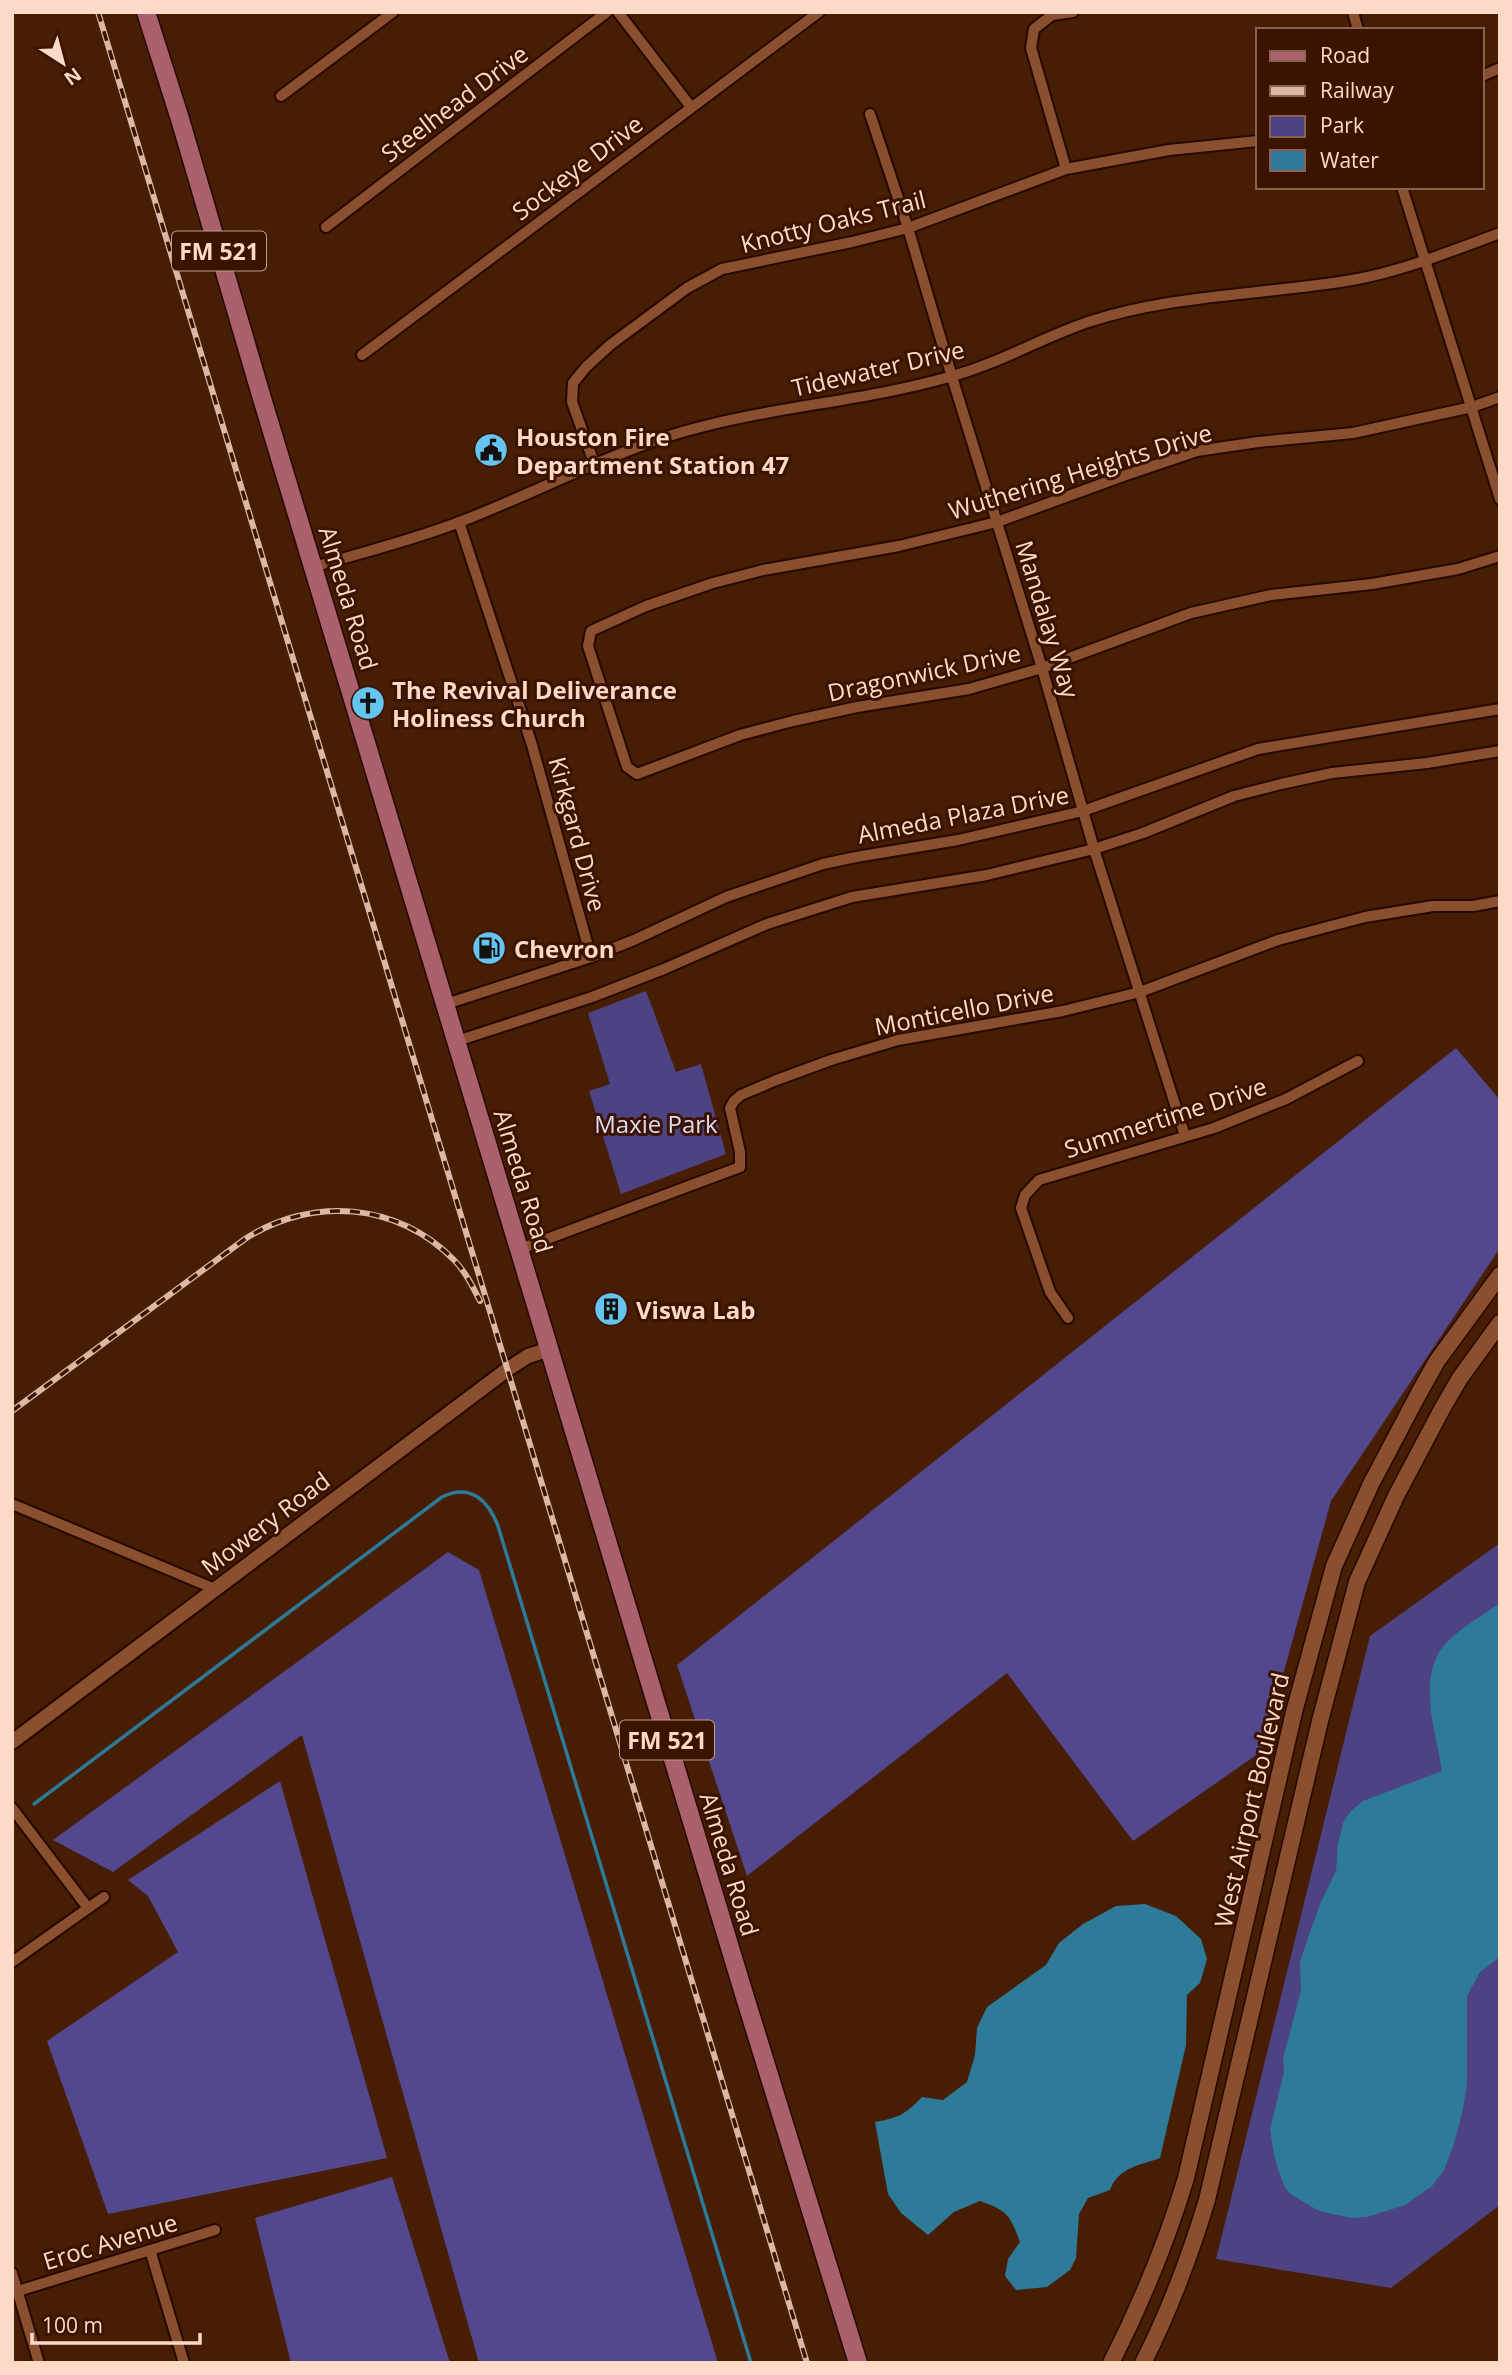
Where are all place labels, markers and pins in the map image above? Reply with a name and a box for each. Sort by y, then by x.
place label: Houston Fire Department Station 47 [516,420,789,481]
public building icon: Houston Fire Department Station 47 [472,431,510,469]
place label: The Revival Deliverance Holiness Church [392,673,677,734]
church icon: The Revival Deliverance Holiness Church [349,684,387,722]
fuel station icon: Chevron [470,929,508,967]
place label: Chevron [514,932,614,965]
building icon: Viswa Lab [592,1290,630,1328]
place label: Viswa Lab [636,1293,755,1326]

